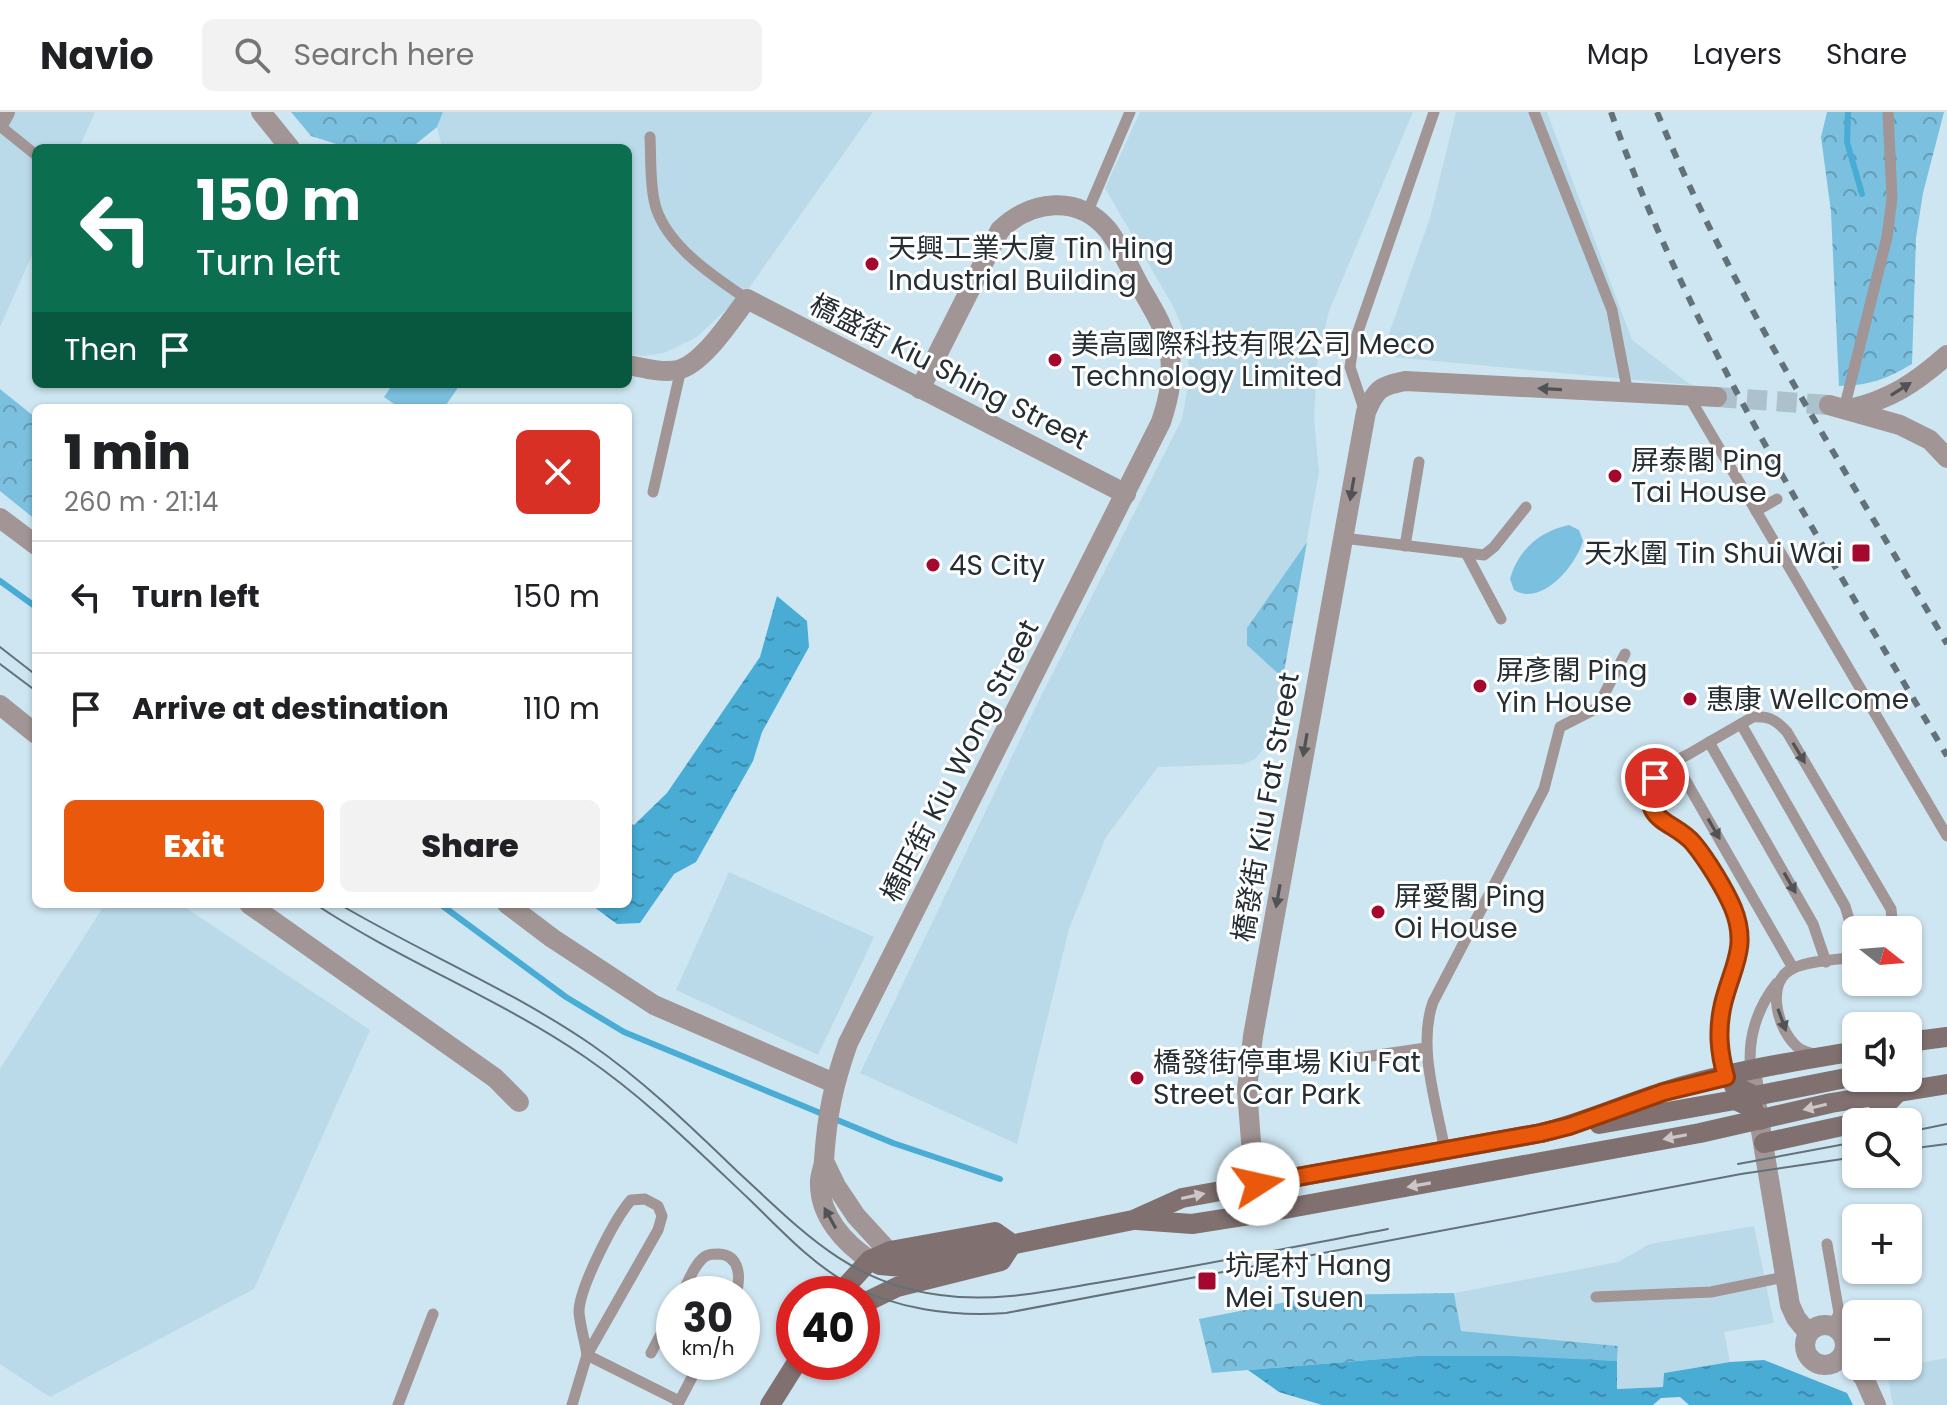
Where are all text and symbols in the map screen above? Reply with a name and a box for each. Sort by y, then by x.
search box [202,19,762,91]
text: Navio [40,29,154,82]
icon: search [230,33,274,77]
text: Search here [294,33,474,76]
text: Map [1587,35,1649,74]
text: Layers [1693,35,1782,74]
text: Share [1826,35,1907,74]
text: 150 m [196,161,361,240]
icon: left [64,176,168,280]
place label: 天興工業大廈 Tin Hing Industrial Building [888,229,1174,300]
text: Turn left [196,237,341,288]
marker: 天興工業大廈 Tin Hing Industrial Building [863,255,881,273]
street label: 橋盛街 Kiu Shing Street [803,285,1095,459]
place label: 美高國際科技有限公司 Meco Technology Limited [1071,325,1435,396]
text: Then [64,328,137,371]
icon: arrive [153,328,197,372]
marker: 美高國際科技有限公司 Meco Technology Limited [1046,351,1064,369]
one-way arrow [1891,382,1912,397]
one-way arrow [1537,383,1562,396]
text: 1 min [64,419,191,486]
button: close [516,430,600,514]
place label: 屏泰閣 Ping Tai House [1631,441,1782,512]
marker: 屏泰閣 Ping Tai House [1606,467,1624,485]
one-way arrow [1345,477,1357,502]
text: 260 m · 21:14 [64,484,218,520]
place label: 天水圍 Tin Shui Wai [1584,534,1843,573]
marker: 天水圍 Tin Shui Wai [1850,542,1872,564]
place label: 4S City [949,546,1045,585]
marker: 4S City [924,556,942,574]
icon: left [64,575,108,619]
text: Turn left [132,575,260,618]
text: 150 m [514,575,600,618]
street label: 橋旺街 Kiu Wong Street [872,613,1048,909]
place label: 屏彥閣 Ping Yin House [1496,651,1647,722]
street label: 橋發街 Kiu Fat Street [1223,669,1309,945]
marker: 屏彥閣 Ping Yin House [1471,677,1489,695]
place label: 惠康 Wellcome [1706,680,1909,719]
icon: arrive [64,687,108,731]
text: Arrive at destination [132,687,449,730]
text: 110 m [523,687,600,730]
marker: 惠康 Wellcome [1681,690,1699,708]
one-way arrow [1299,733,1311,758]
one-way arrow [1792,742,1806,764]
pin [1621,744,1689,812]
icon: arrive [1633,756,1677,800]
button: Exit [64,800,324,892]
button: Share [340,800,600,892]
one-way arrow [1707,818,1721,841]
one-way arrow [1782,872,1796,894]
place label: 屏愛閣 Ping Oi House [1394,877,1545,948]
one-way arrow [1271,884,1283,909]
marker: 屏愛閣 Ping Oi House [1369,903,1387,921]
north arrow [1842,916,1922,996]
map controls [1842,916,1922,1380]
one-way arrow [1777,1008,1789,1032]
button: sound [1842,1012,1922,1092]
place label: 橋發街停車場 Kiu Fat Street Car Park [1153,1043,1421,1114]
marker: 橋發街停車場 Kiu Fat Street Car Park [1128,1069,1146,1087]
one-way arrow [1802,1101,1827,1114]
button: search [1842,1108,1922,1188]
one-way arrow [1662,1132,1687,1144]
position arrow [1216,1142,1300,1226]
one-way arrow [1406,1179,1431,1191]
one-way arrow [1181,1190,1206,1202]
button: + [1842,1204,1922,1284]
one-way arrow [823,1206,837,1229]
place label: 坑尾村 Hang Mei Tsuen [1225,1246,1392,1317]
marker: 坑尾村 Hang Mei Tsuen [1196,1270,1218,1292]
speed limit sign: 40 [776,1276,880,1380]
text: 30 [683,1290,733,1346]
button: − [1842,1300,1922,1380]
text: km/h [681,1334,735,1362]

